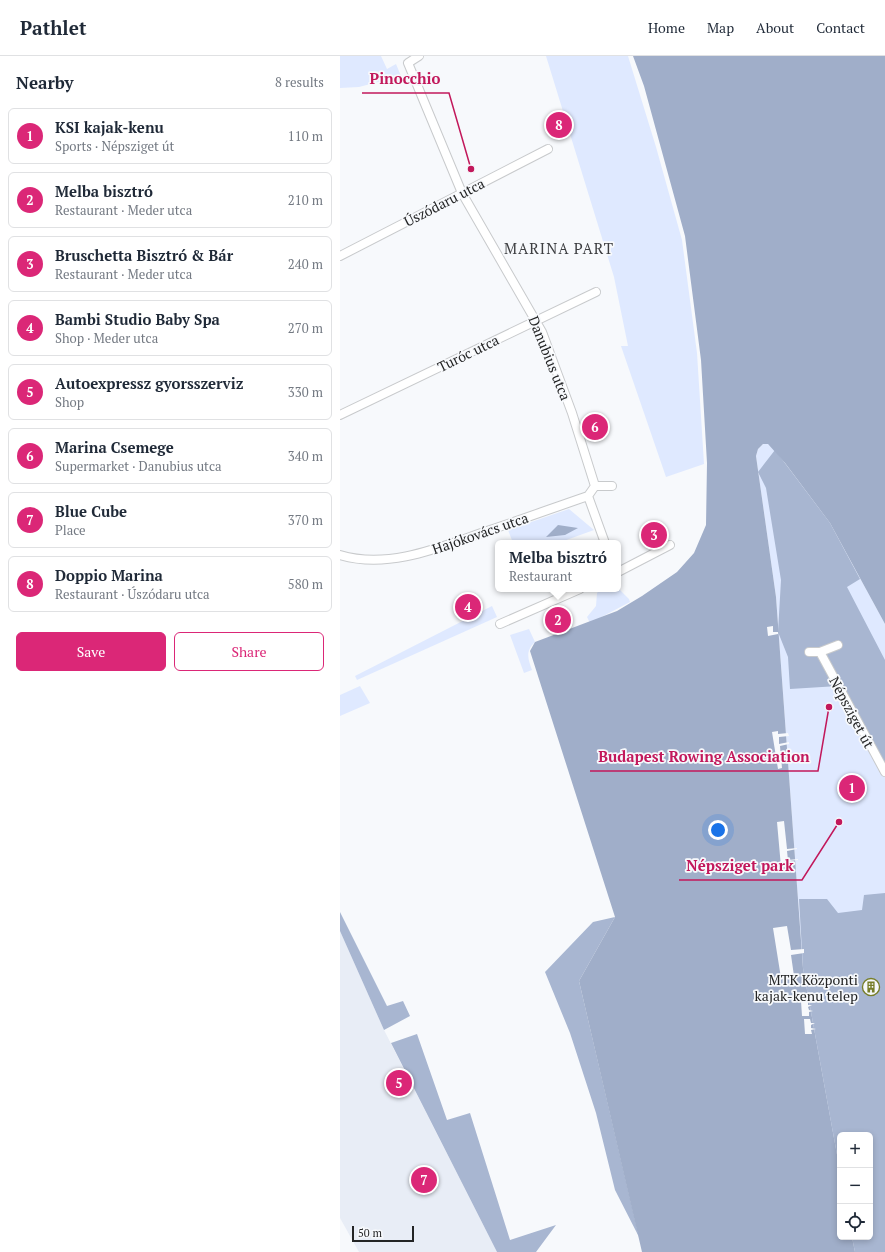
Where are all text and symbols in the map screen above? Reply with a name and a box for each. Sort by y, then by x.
text: Pathlet [20,15,86,40]
text: Home [648,18,685,37]
text: Map [707,18,734,37]
text: About [756,18,794,37]
text: Contact [816,18,865,37]
callout: Pinocchio [362,66,449,93]
text: Pinocchio [370,68,441,88]
text: Nearby [16,71,74,94]
text: 8 results [275,73,324,91]
pin: 8 [546,110,572,140]
text: KSI kajak-kenu [55,117,164,137]
text: 1 [26,127,34,145]
text: 110 m [288,127,323,145]
text: Sports · Népsziget út [55,137,174,155]
street label: Úszódaru utca [400,173,488,231]
text: Melba bisztró [55,181,153,201]
text: 2 [26,191,34,209]
text: 210 m [288,191,323,209]
text: Restaurant · Meder utca [55,201,192,219]
district label: MARINA PART [504,238,614,258]
text: Bruschetta Bisztró & Bár [55,245,233,265]
text: 3 [26,255,34,273]
text: 240 m [288,255,323,273]
text: Restaurant · Meder utca [55,265,192,283]
text: Bambi Studio Baby Spa [55,309,220,329]
street label: Danubius utca [524,313,576,403]
text: 4 [26,319,34,337]
text: 270 m [288,319,323,337]
text: Shop · Meder utca [55,329,158,347]
street label: Turóc utca [434,330,502,376]
text: Autoexpressz gyorsszerviz [55,373,243,393]
text: 5 [26,383,34,401]
text: 330 m [288,383,323,401]
text: Shop [55,393,84,411]
pin: 6 [582,412,608,442]
text: Marina Csemege [55,437,174,457]
text: 6 [26,447,34,465]
text: 340 m [288,447,323,465]
text: Supermarket · Danubius utca [55,457,222,475]
text: Blue Cube [55,501,127,521]
street label: Hajókovács utca [429,508,531,558]
text: 7 [26,511,34,529]
text: 370 m [288,511,323,529]
pin: 3 [641,520,667,550]
text: Place [55,521,86,539]
popup [495,540,621,592]
text: Melba bisztró [509,547,607,567]
text: Doppio Marina [55,565,163,585]
text: Restaurant [509,567,572,585]
text: 8 [26,575,34,593]
text: 580 m [288,575,323,593]
text: Restaurant · Úszódaru utca [55,585,210,603]
pin: 4 [455,592,481,622]
pin: 2 [545,605,571,635]
button: Save [16,632,166,671]
button: Share [174,632,324,671]
street label: Népsziget út [825,673,879,752]
callout: Budapest Rowing Association [590,744,818,771]
text: Budapest Rowing Association [598,746,810,766]
pin: 1 [839,773,865,803]
your location [708,820,728,840]
callout: Népsziget park [679,853,802,880]
text: Népsziget park [686,855,794,875]
place label: MTK Központi kajak-kenu telep [755,970,858,1005]
building icon: MTK Központi kajak-kenu telep [861,977,881,997]
pin: 5 [386,1068,412,1098]
map controls [837,1132,873,1240]
button: + [837,1132,873,1168]
pin: 7 [411,1165,437,1195]
button: − [837,1168,873,1204]
button: locate [837,1204,873,1240]
scale bar [352,1224,414,1243]
text: 50 m [358,1226,382,1240]

